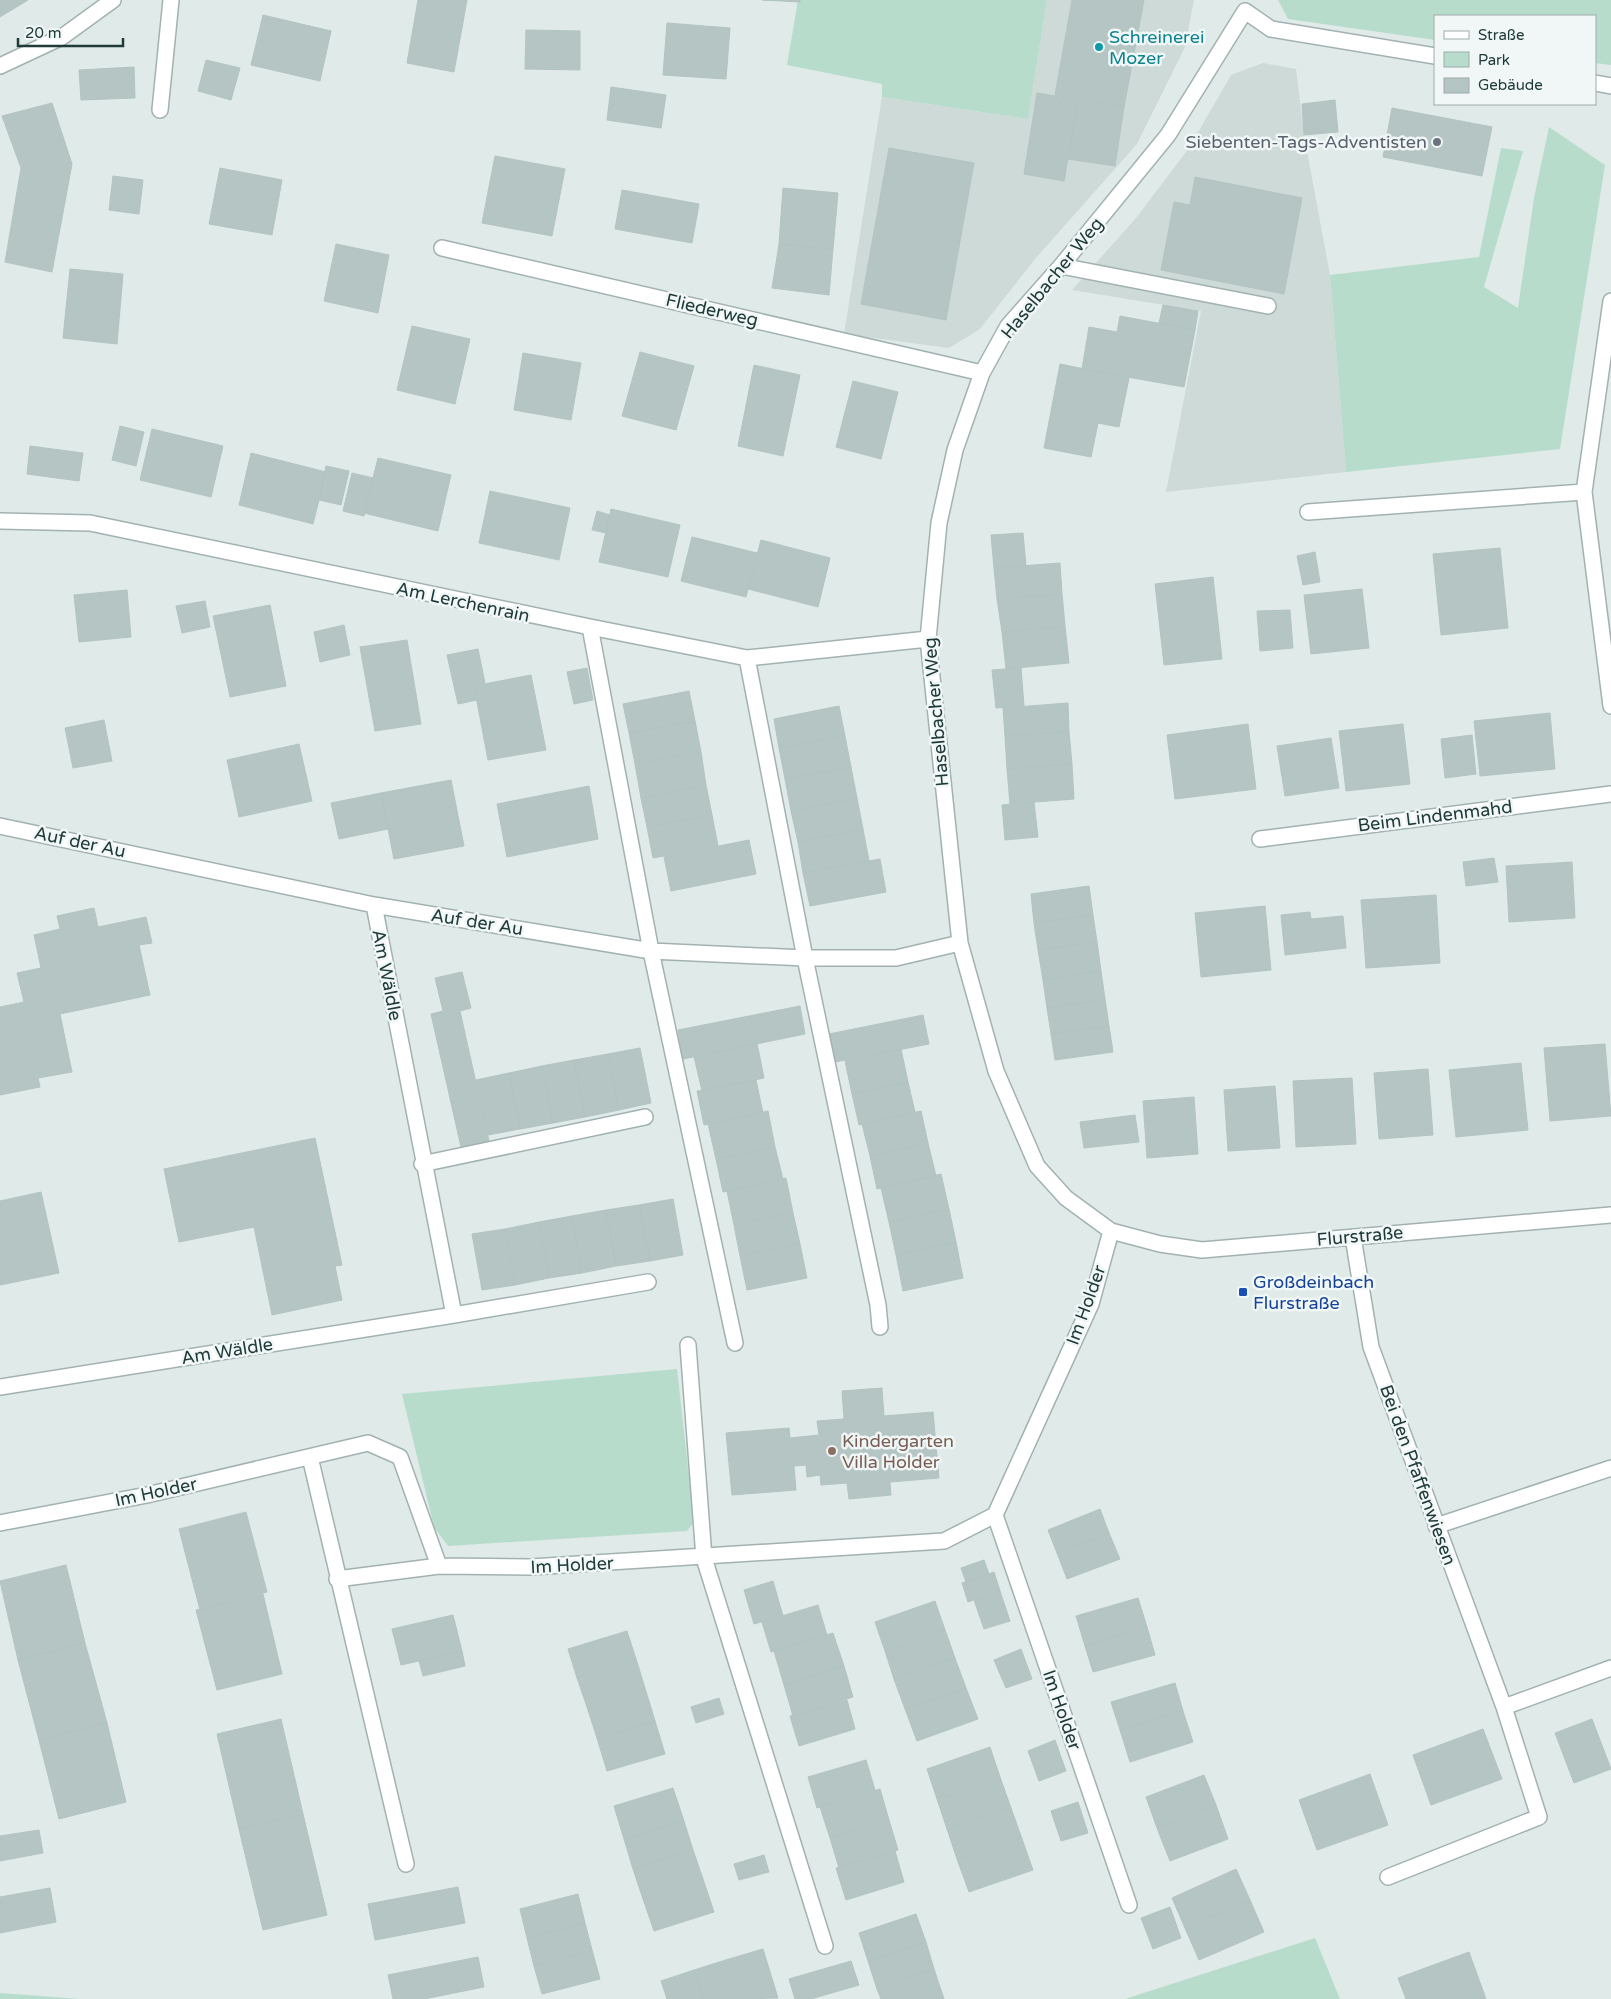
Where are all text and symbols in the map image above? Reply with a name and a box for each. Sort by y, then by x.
scale bar [18,15,122,47]
legend [1434,15,1596,105]
text: 20 m [25,24,62,42]
place label: Schreinerei Mozer [1109,26,1204,69]
text: Straße [1478,26,1524,44]
marker: Schreinerei Mozer [1093,41,1105,53]
text: Park [1478,51,1510,69]
text: Gebäude [1478,76,1543,94]
place label: Siebenten-Tags-Adventisten [1186,131,1427,153]
marker: Siebenten-Tags-Adventisten [1431,136,1443,148]
street label: Haselbacher Weg [996,213,1108,343]
street label: Fliederweg [664,289,760,331]
street label: Am Lerchenrain [394,577,532,627]
street label: Haselbacher Weg [919,636,953,788]
street label: Beim Lindenmahd [1356,796,1514,836]
street label: Auf der Au [32,822,128,862]
street label: Auf der Au [429,904,525,940]
street label: Am Wäldle [367,927,407,1023]
street label: Flurstraße [1316,1221,1404,1251]
street label: Im Holder [1061,1262,1111,1348]
place label: Großdeinbach Flurstraße [1253,1271,1374,1314]
marker: Großdeinbach Flurstraße [1237,1286,1249,1298]
street label: Am Wäldle [180,1333,274,1369]
street label: Bei den Pfaffenwiesen [1375,1382,1461,1568]
place label: Kindergarten Villa Holder [842,1430,954,1473]
marker: Kindergarten Villa Holder [826,1445,838,1457]
street label: Im Holder [113,1473,199,1511]
street label: Im Holder [530,1552,614,1578]
street label: Im Holder [1038,1667,1086,1753]

